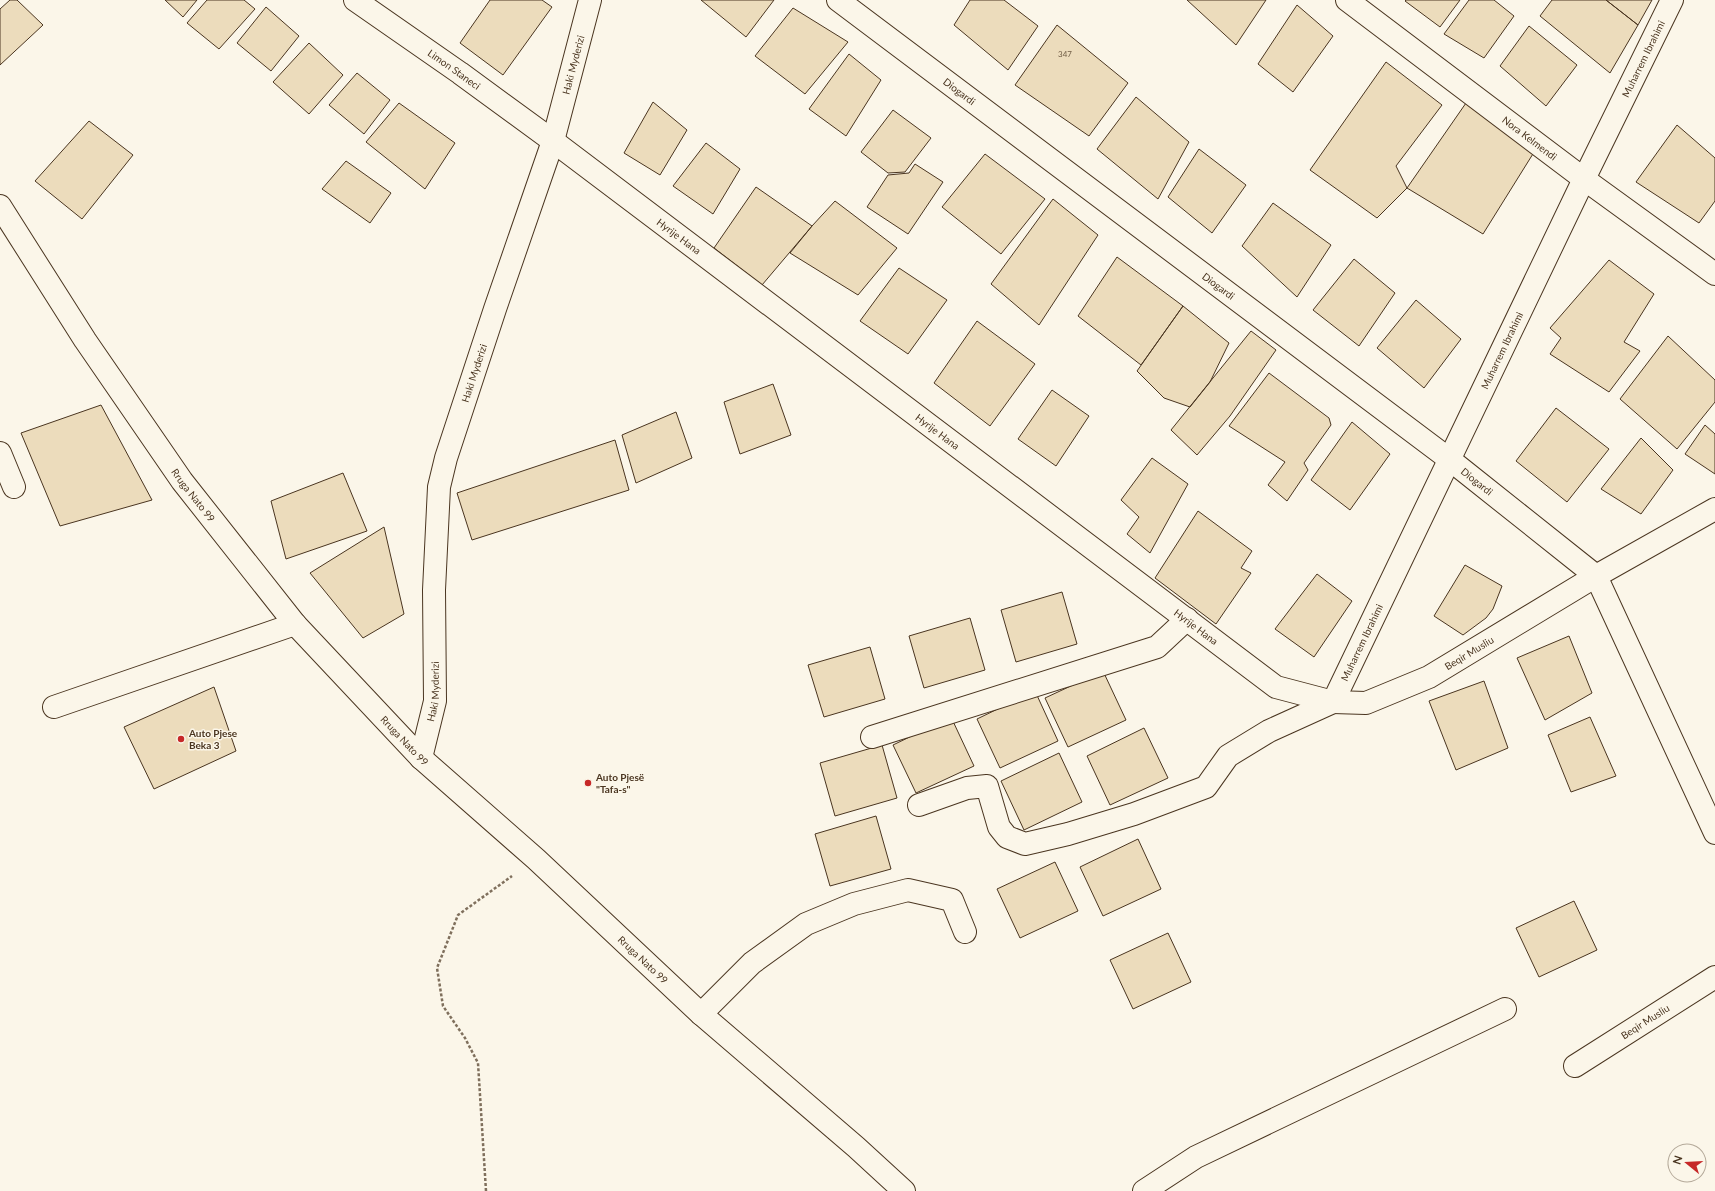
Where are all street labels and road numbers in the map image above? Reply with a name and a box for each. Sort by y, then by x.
street label: Muharrem Ibrahimi [1619,18,1667,99]
street label: Haki Myderizi [559,34,586,96]
street label: Limon Staneci [426,47,483,92]
street label: Diogardi [941,75,978,107]
street label: Nora Kelmendi [1500,114,1559,162]
street label: Hyrije Hana [655,216,703,257]
street label: Diogardi [1200,270,1237,302]
street label: Muharrem Ibrahimi [1478,310,1525,391]
street label: Haki Myderizi [459,342,489,404]
street label: Hyrije Hana [913,411,962,452]
street label: Diogardi [1459,465,1495,498]
street label: Rruga Nato 99 [169,466,218,524]
street label: Muharrem Ibrahimi [1338,602,1385,683]
street label: Hyrije Hana [1172,606,1221,647]
street label: Beqir Musliu [1442,633,1496,672]
street label: Haki Myderizi [424,661,441,723]
street label: Rruga Nato 99 [378,713,431,768]
street label: Rruga Nato 99 [616,933,671,986]
street label: Beqir Musliu [1619,1002,1672,1041]

